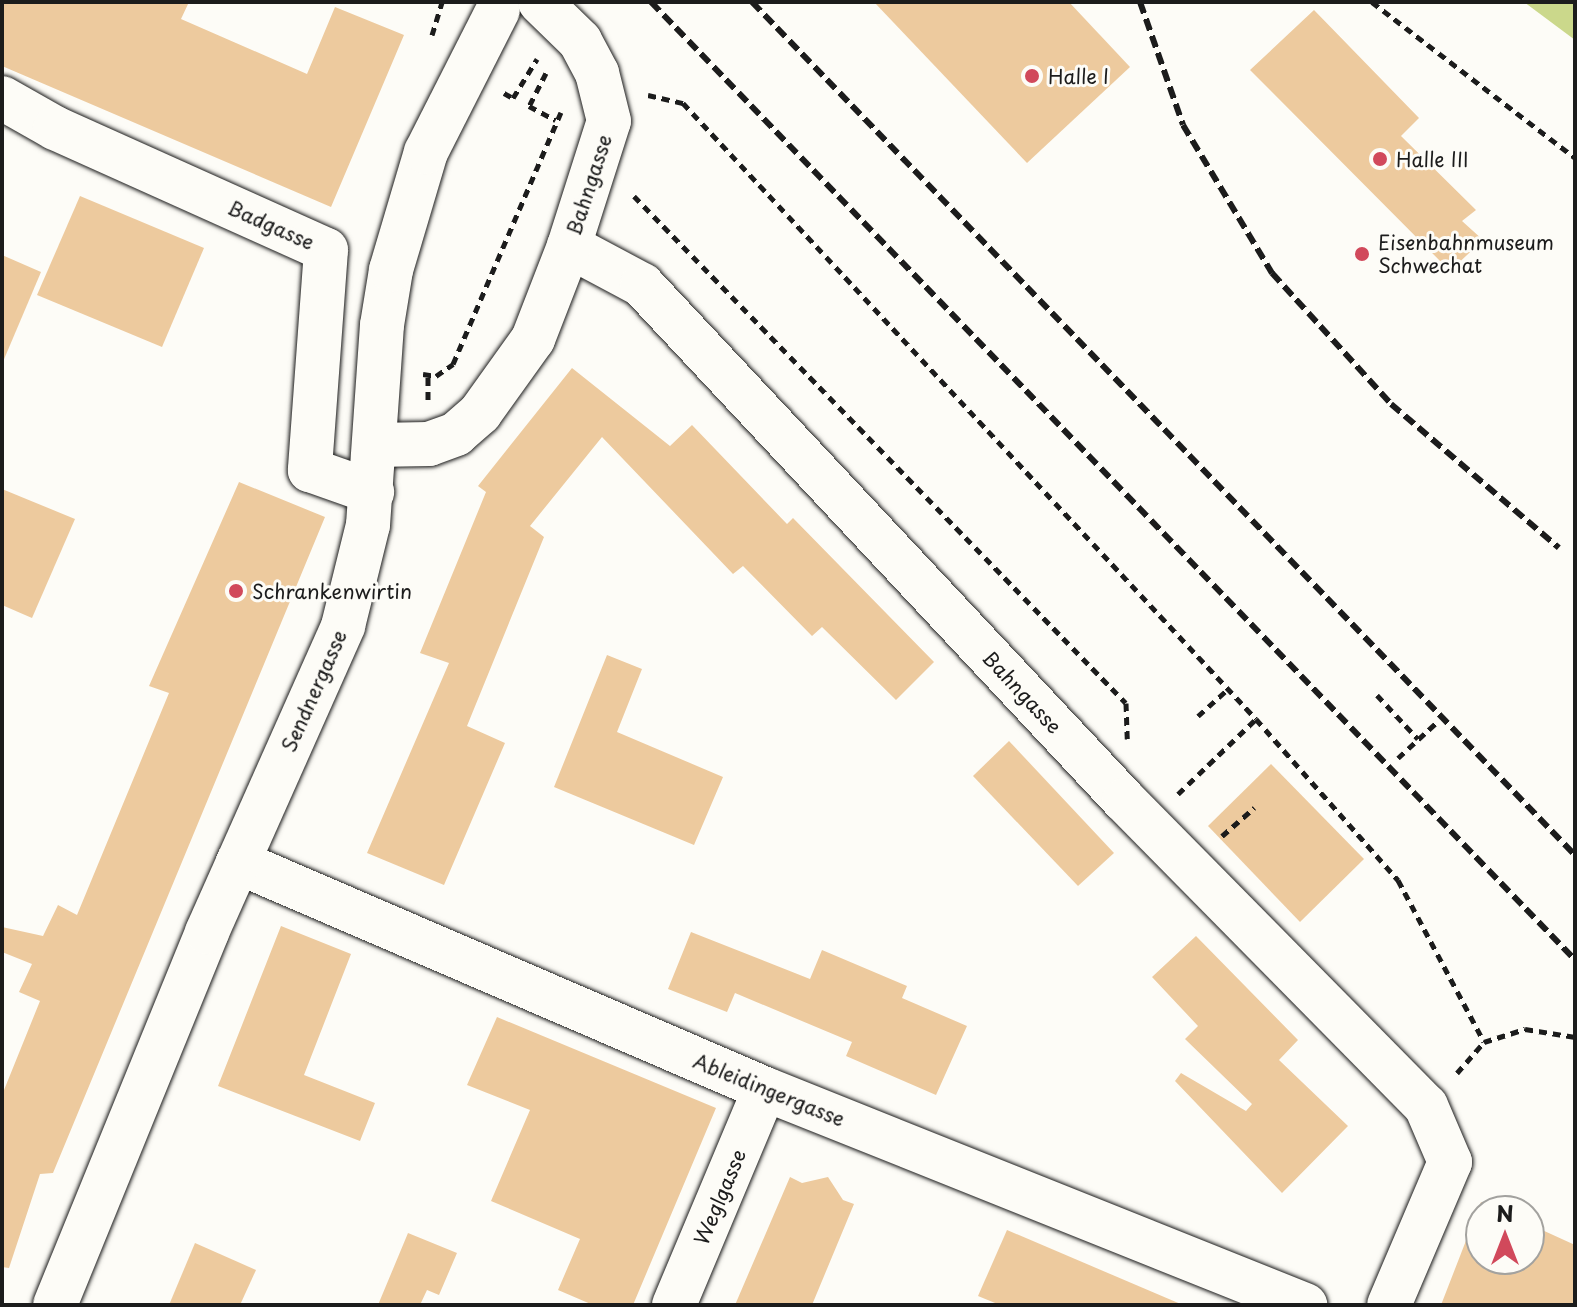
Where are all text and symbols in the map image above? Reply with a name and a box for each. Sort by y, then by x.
place label: Halle I [1048,64,1110,88]
marker: Halle I [1023,67,1041,85]
street label: Bahngasse [561,132,617,238]
place label: Halle III [1396,147,1470,171]
marker: Halle III [1371,150,1389,168]
street label: Badgasse [224,195,318,255]
place label: Eisenbahnmuseum Schwechat [1378,230,1554,277]
marker: Eisenbahnmuseum Schwechat [1353,245,1371,263]
place label: Schrankenwirtin [252,579,412,603]
marker: Schrankenwirtin [227,582,245,600]
street label: Sendnergasse [276,626,352,756]
street label: Bahngasse [978,646,1066,738]
street label: Ableidingergasse [690,1049,848,1131]
street label: Weglgasse [689,1146,751,1248]
north arrow [1465,1195,1545,1275]
text: N [1496,1196,1514,1229]

